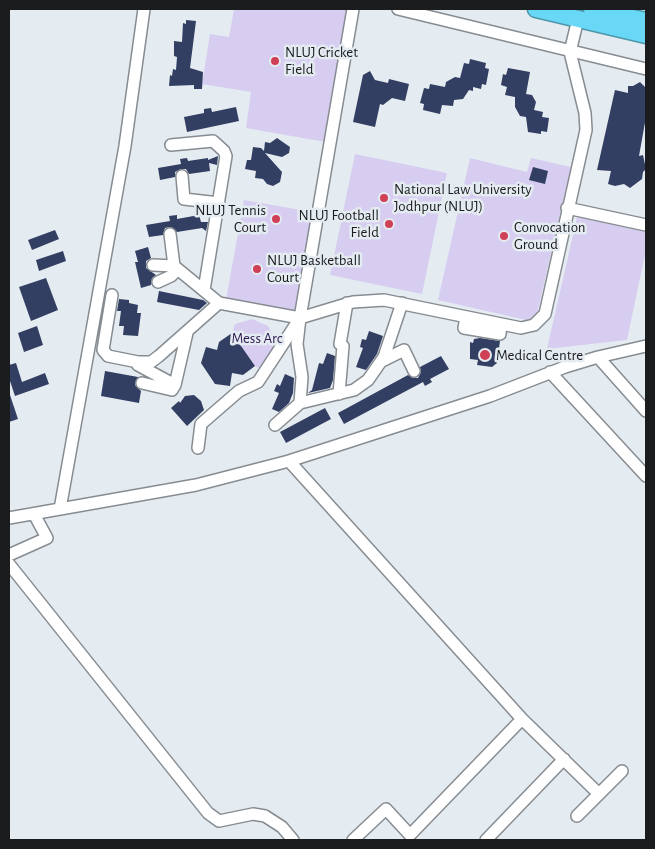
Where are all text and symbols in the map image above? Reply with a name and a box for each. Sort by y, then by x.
place label: NLUJ Cricket Field [285,43,358,78]
marker: NLUJ Cricket Field [269,55,281,67]
place label: National Law University Jodhpur (NLUJ) [394,180,532,215]
marker: National Law University Jodhpur (NLUJ) [378,192,390,204]
place label: NLUJ Tennis Court [195,201,266,236]
place label: NLUJ Football Field [298,206,379,241]
marker: NLUJ Tennis Court [270,213,282,225]
marker: NLUJ Football Field [383,218,395,230]
place label: Convocation Ground [514,218,586,253]
marker: Convocation Ground [498,230,510,242]
place label: NLUJ Basketball Court [267,251,361,286]
marker: NLUJ Basketball Court [251,263,263,275]
park label: Mess Arc [231,329,283,347]
place label: Medical Centre [496,346,583,364]
marker: Medical Centre [478,348,492,362]

